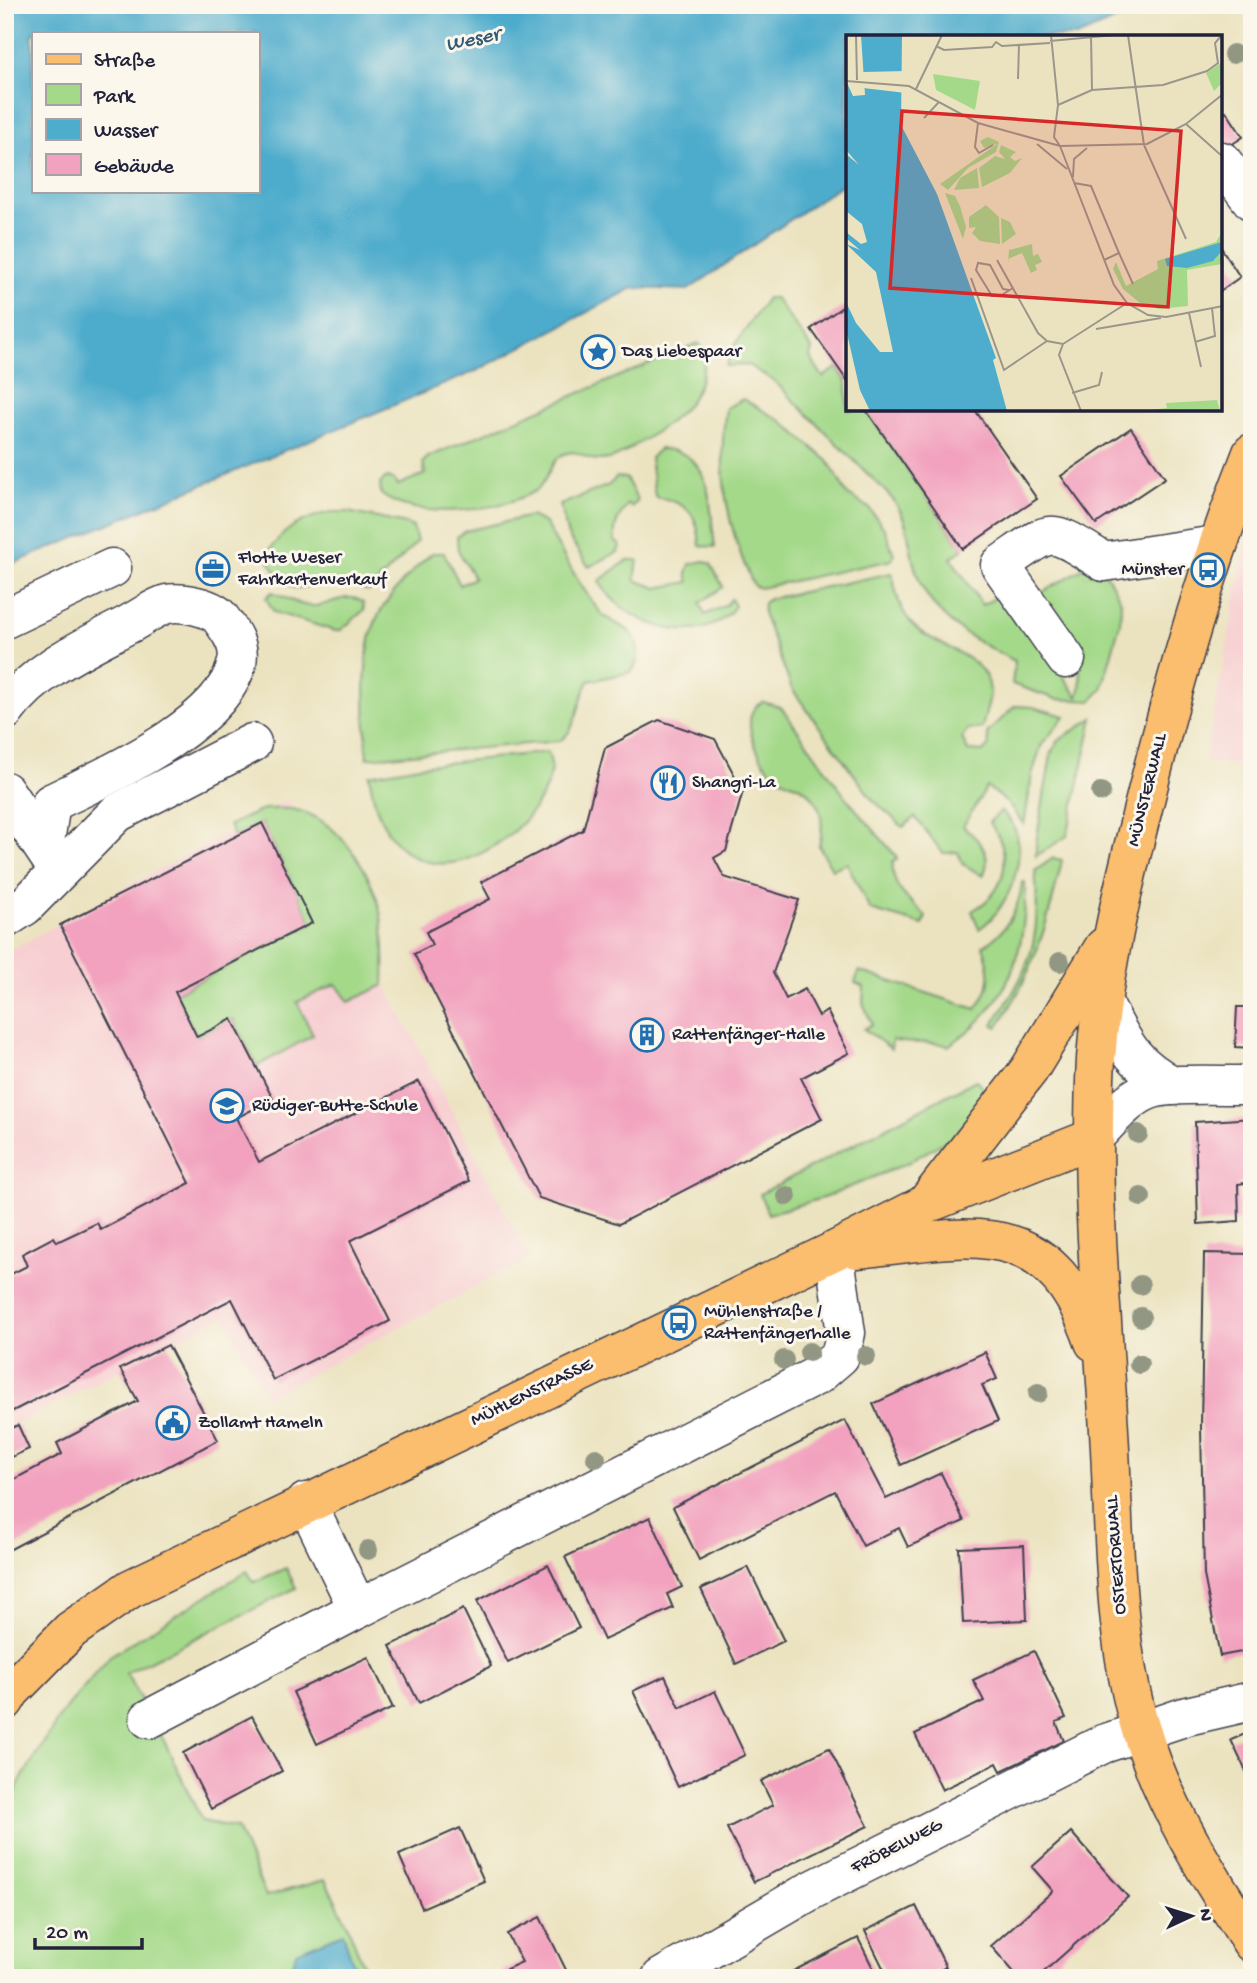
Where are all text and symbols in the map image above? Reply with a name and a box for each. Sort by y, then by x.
water label: Weser [444,22,507,59]
legend [32,32,259,192]
inset map [846,35,1222,411]
text: Straße [94,50,156,75]
text: Park [93,86,137,111]
text: Wasser [94,120,159,145]
text: Gebäude [94,156,175,181]
place icon: Das Liebespaar [579,333,617,371]
place label: Das Liebespaar [620,341,744,364]
place label: Flotte Weser Fahrkartenverkauf [237,547,388,592]
office icon: Flotte Weser Fahrkartenverkauf [194,550,232,588]
bus stop icon: Münster [1189,551,1227,589]
place label: Münster [1122,559,1186,582]
street label: MÜNSTERWALL [1123,730,1173,849]
restaurant icon: Shangri-La [649,764,687,802]
place label: Shangri-La [692,772,777,795]
building icon: Rattenfänger-Halle [628,1016,666,1054]
place label: Rattenfänger-Halle [672,1024,825,1047]
school or university icon: Rüdiger-Butte-Schule [208,1087,246,1125]
place label: Rüdiger-Butte-Schule [252,1095,418,1118]
place label: Mühlenstraße / Rattenfängerhalle [704,1301,851,1346]
bus stop icon: Mühlenstraße / Rattenfängerhalle [660,1304,698,1342]
street label: MÜHLENSTRASSE [467,1353,598,1432]
public building icon: Zollamt Hameln [154,1404,192,1442]
place label: Zollamt Hameln [198,1412,323,1435]
street label: OSTERTORWALL [1101,1494,1133,1615]
street label: FRÖBELWEG [847,1814,947,1880]
north arrow [1156,1882,1226,1952]
scale bar [35,1906,142,1950]
text: N [1193,1908,1216,1922]
text: 20 m [46,1922,88,1947]

